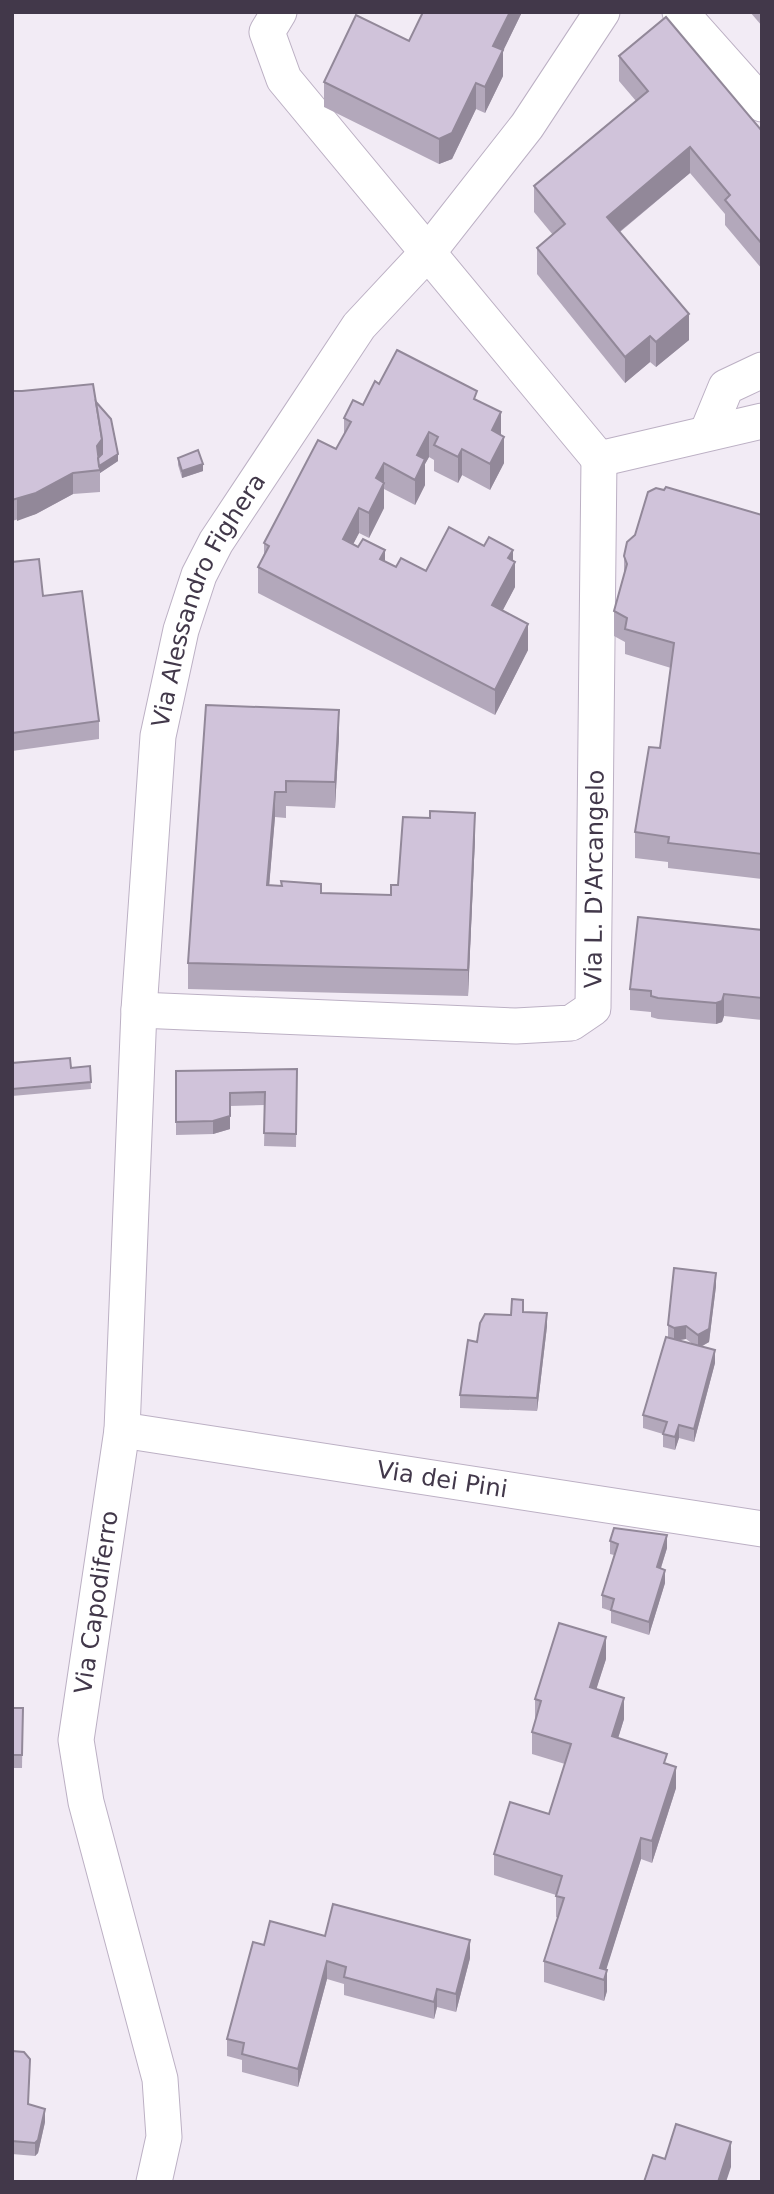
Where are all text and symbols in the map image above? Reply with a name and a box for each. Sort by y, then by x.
street label: Via Alessandro Fighera [146,468,271,730]
street label: Via L. D'Arcangelo [579,769,610,989]
street label: Via dei Pini [375,1456,509,1503]
street label: Via Capodiferro [69,1509,124,1696]

